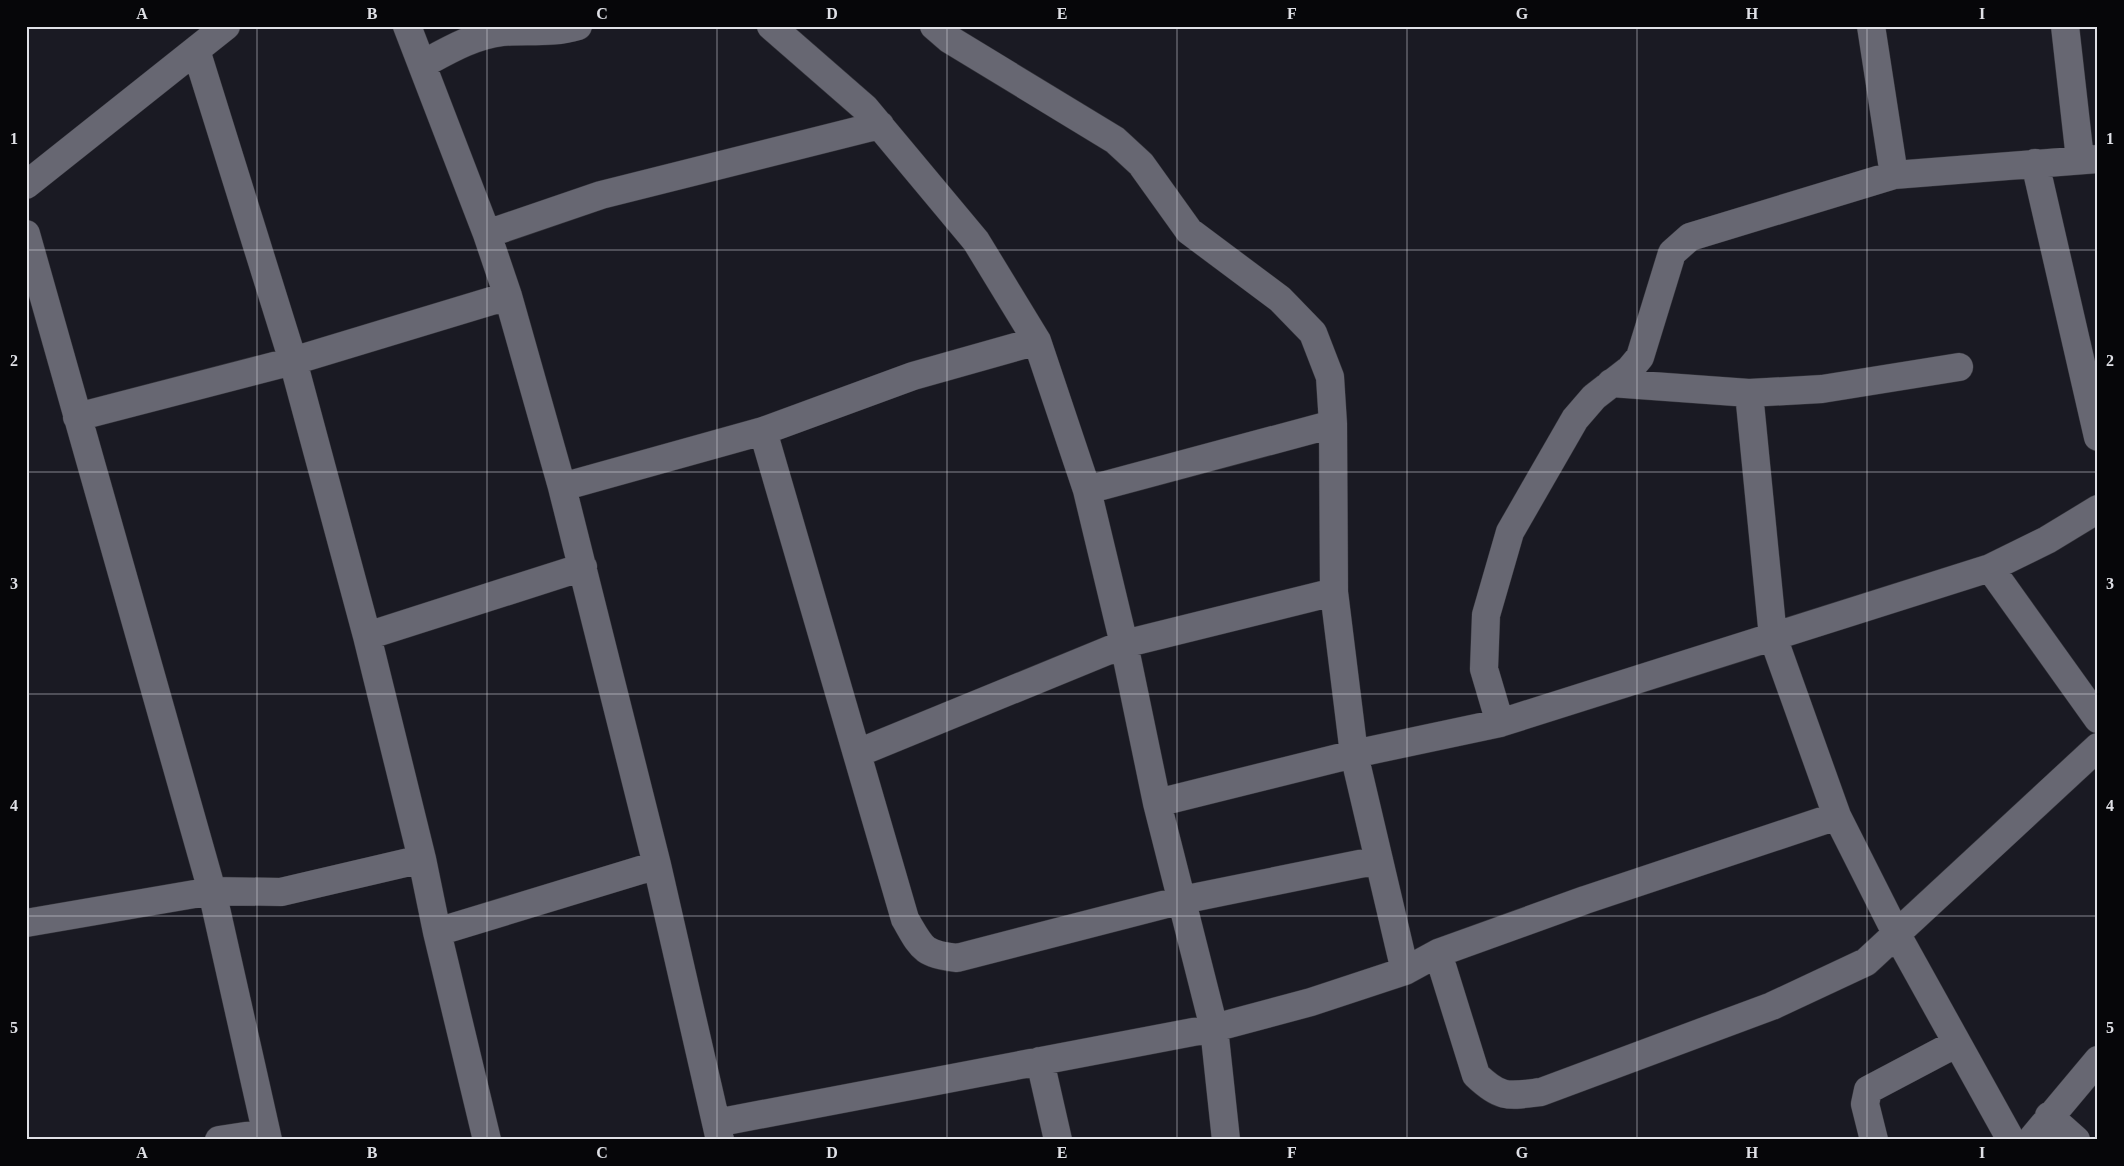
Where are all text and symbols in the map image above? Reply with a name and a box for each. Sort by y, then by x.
text: A [136,5,148,22]
text: B [367,5,378,22]
text: C [596,5,608,22]
text: D [826,5,838,22]
text: E [1057,5,1067,22]
text: F [1287,5,1297,22]
text: G [1516,5,1529,22]
text: H [1746,5,1759,22]
text: I [1979,5,1985,22]
text: 1 [10,130,18,147]
text: 1 [2106,130,2114,147]
text: 2 [10,352,18,369]
text: 2 [2106,352,2114,369]
text: 3 [10,575,18,592]
text: 3 [2106,575,2114,592]
text: 4 [10,797,18,814]
text: 4 [2106,797,2114,814]
text: 5 [10,1019,18,1036]
text: 5 [2106,1019,2114,1036]
text: A [136,1144,148,1161]
text: B [367,1144,378,1161]
text: C [596,1144,608,1161]
text: D [826,1144,838,1161]
text: E [1057,1144,1067,1161]
text: F [1287,1144,1297,1161]
text: G [1516,1144,1529,1161]
text: H [1746,1144,1759,1161]
text: I [1979,1144,1985,1161]

